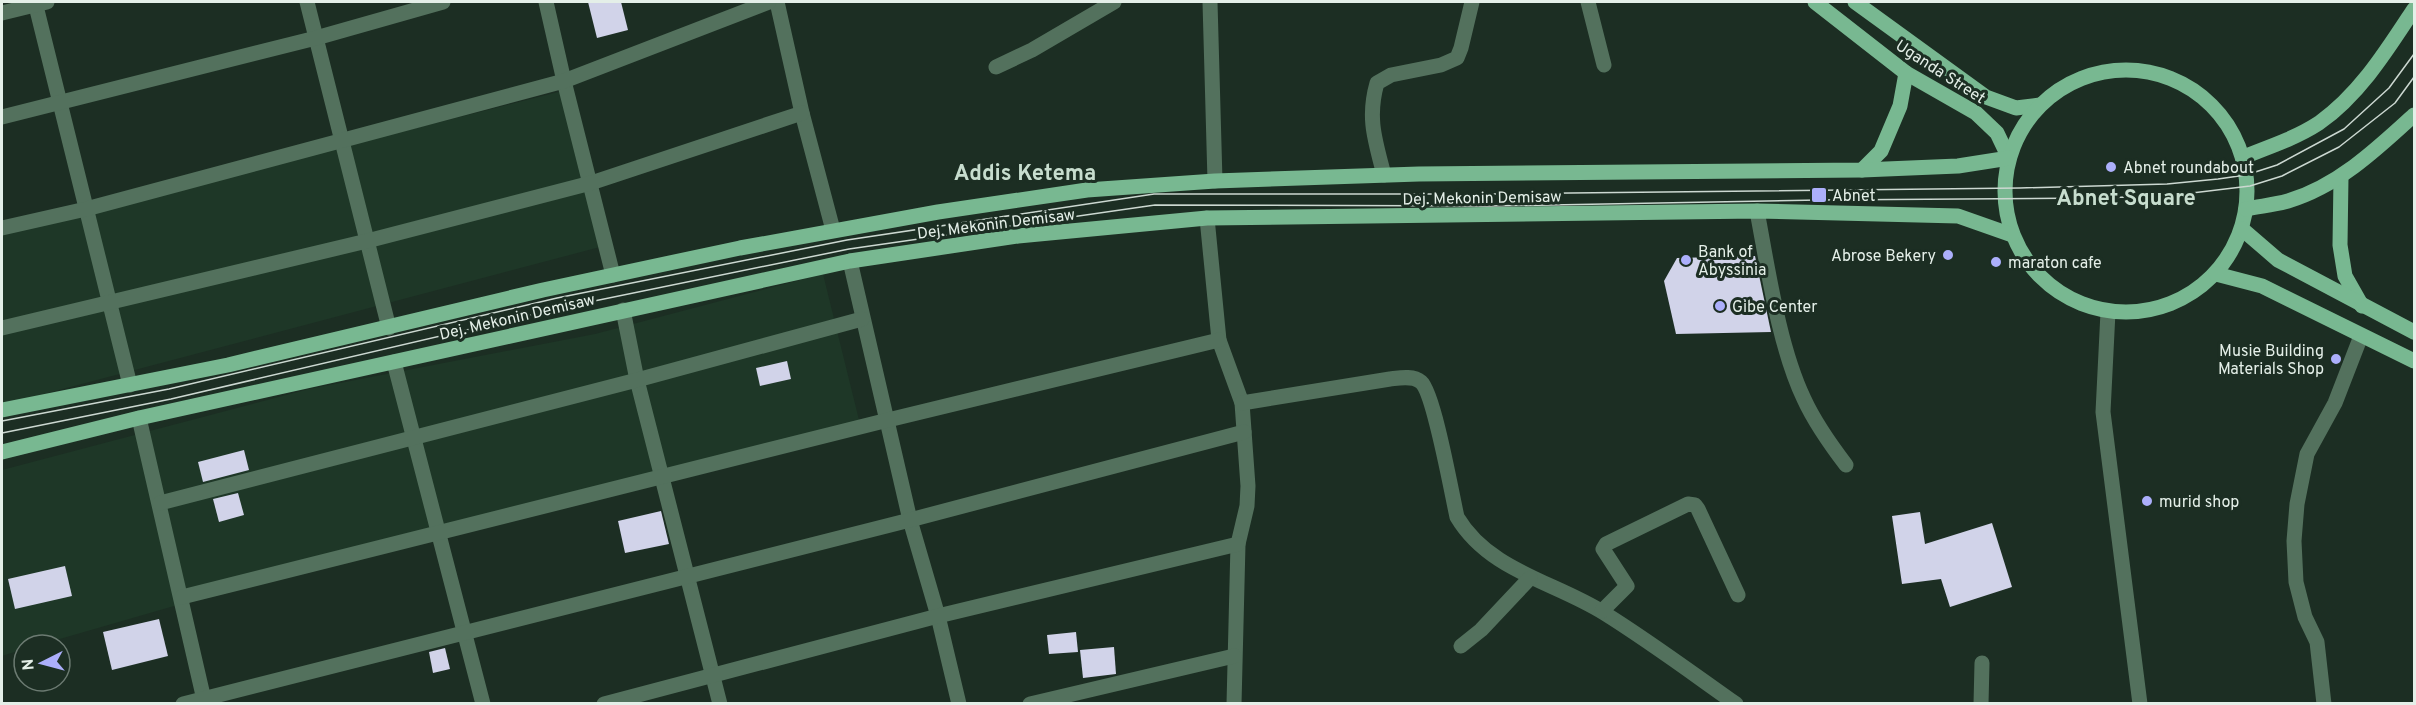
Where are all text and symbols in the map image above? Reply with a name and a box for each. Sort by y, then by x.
street label: Uganda Street [1891,36,1989,109]
place label: Abnet roundabout [2123,159,2254,179]
marker: Abnet roundabout [2104,160,2118,174]
district label: Addis Ketema [954,161,1096,188]
marker: Abnet [1810,186,1828,204]
district label: Abnet Square [2056,186,2196,213]
place label: Abnet [1832,187,1876,207]
street label: Dej. Mekonin Demisaw [1402,188,1562,210]
street label: Dej. Mekonin Demisaw [916,205,1076,245]
place label: Bank of Abyssinia [1698,243,1766,281]
place label: Abrose Bekery [1831,247,1936,267]
marker: Abrose Bekery [1941,248,1955,262]
marker: Bank of Abyssinia [1679,253,1693,267]
place label: maraton cafe [2008,254,2102,274]
marker: maraton cafe [1989,255,2003,269]
street label: Dej. Mekonin Demisaw [438,290,597,346]
place label: Gibe Center [1732,298,1818,318]
marker: Gibe Center [1713,299,1727,313]
place label: Musie Building Materials Shop [2218,342,2324,380]
marker: Musie Building Materials Shop [2329,352,2343,366]
place label: murid shop [2159,493,2239,513]
marker: murid shop [2140,494,2154,508]
north arrow [12,633,72,693]
text: N [19,658,40,671]

